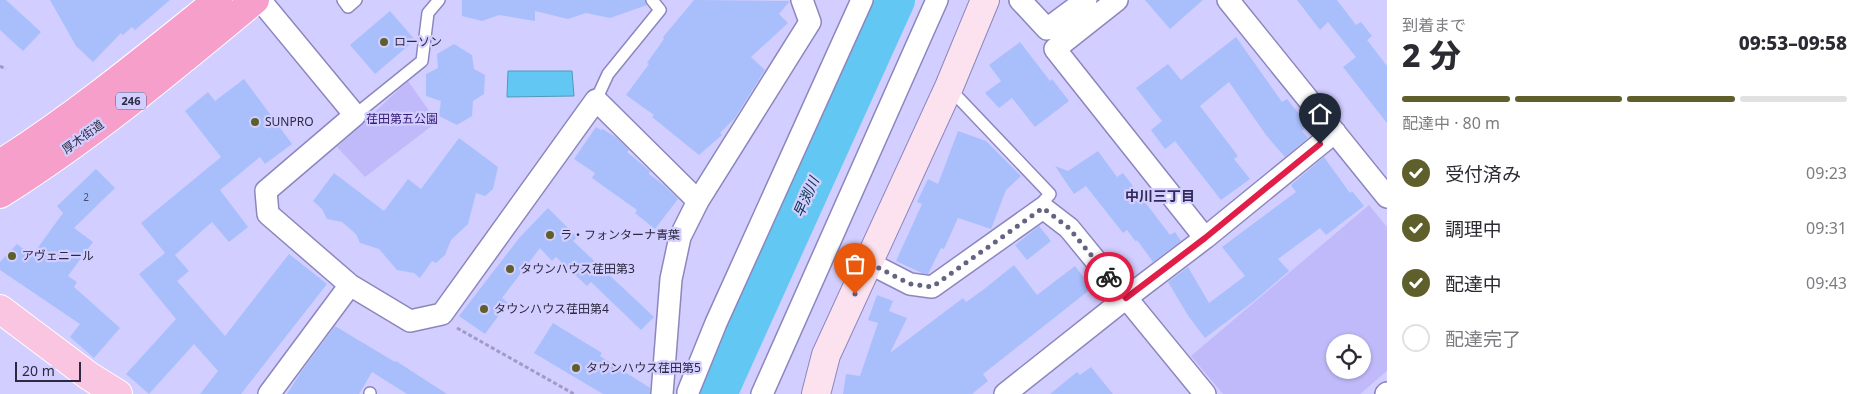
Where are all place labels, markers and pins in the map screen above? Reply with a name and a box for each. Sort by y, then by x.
place label: ローソン [394,33,442,50]
marker: ローソン [378,36,390,48]
pin [1299,93,1341,144]
place label: SUNPRO [265,113,314,130]
marker: SUNPRO [249,116,261,128]
place label: ラ・フォンターナ青葉 [560,226,680,243]
marker: ラ・フォンターナ青葉 [544,229,556,241]
pin [834,243,876,294]
place label: アヴェニール [22,247,94,264]
marker: アヴェニール [6,250,18,262]
place label: タウンハウス荏田第3 [520,260,635,277]
marker: タウンハウス荏田第3 [504,263,516,275]
place label: タウンハウス荏田第4 [494,300,609,317]
marker: タウンハウス荏田第4 [478,303,490,315]
place label: タウンハウス荏田第5 [586,359,701,376]
marker: タウンハウス荏田第5 [570,362,582,374]

